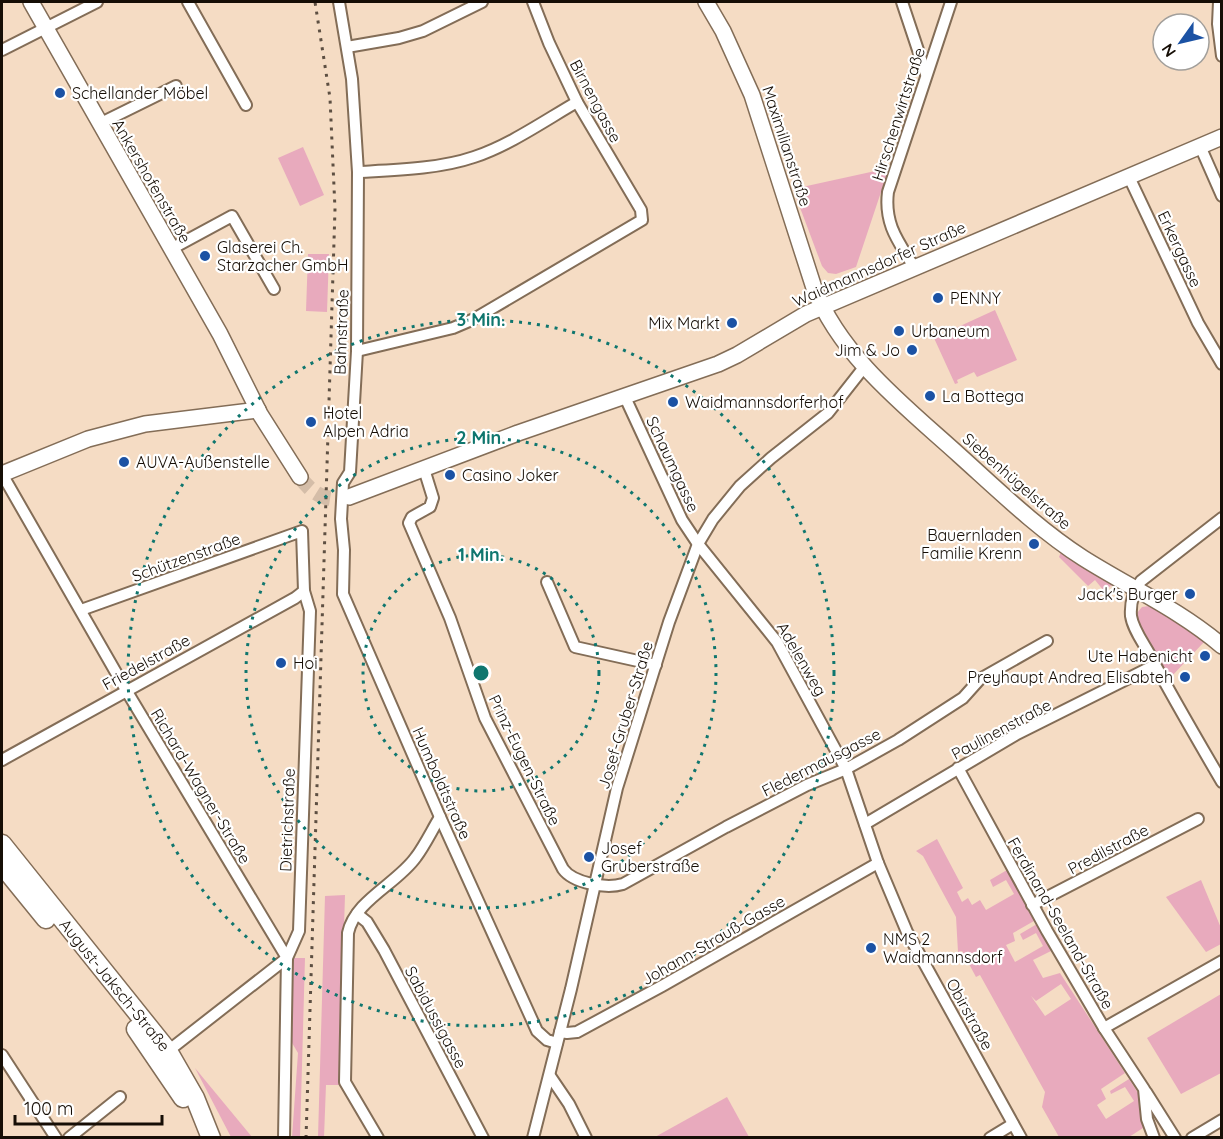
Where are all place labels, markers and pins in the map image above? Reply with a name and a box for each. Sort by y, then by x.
place label: Schellander Möbel [72,83,208,103]
marker: Schellander Möbel [53,86,67,100]
place label: Glaserei Ch. Starzacher GmbH [217,237,349,275]
marker: Glaserei Ch. Starzacher GmbH [198,249,212,263]
place label: PENNY [950,288,1001,308]
marker: PENNY [931,291,945,305]
place label: Mix Markt [648,313,720,333]
marker: Mix Markt [725,316,739,330]
place label: Urbaneum [911,321,990,341]
marker: Urbaneum [892,324,906,338]
place label: Jim & Jo [834,340,900,360]
marker: Jim & Jo [905,343,919,357]
place label: La Bottega [942,386,1024,406]
marker: La Bottega [923,389,937,403]
place label: Waidmannsdorferhof [685,392,844,412]
marker: Waidmannsdorferhof [666,395,680,409]
place label: Hotel Alpen Adria [323,403,409,441]
marker: Hotel Alpen Adria [304,415,318,429]
place label: AUVA-Außenstelle [136,452,270,472]
marker: AUVA-Außenstelle [117,455,131,469]
place label: Casino Joker [462,465,559,485]
marker: Casino Joker [443,468,457,482]
place label: Bauernladen Familie Krenn [921,525,1022,563]
marker: Bauernladen Familie Krenn [1027,537,1041,551]
place label: Jack's Burger [1077,584,1178,604]
marker: Jack's Burger [1183,587,1197,601]
place label: Ute Habenicht [1087,646,1193,666]
marker: Ute Habenicht [1198,649,1212,663]
place label: Hoi [293,653,318,673]
marker: Hoi [274,656,288,670]
centre of rings [471,663,491,683]
place label: Preyhaupt Andrea Elisabteh [967,667,1173,687]
marker: Preyhaupt Andrea Elisabteh [1178,670,1192,684]
place label: Josef Gruberstraße [601,838,700,876]
marker: Josef Gruberstraße [582,850,596,864]
place label: NMS 2 Waidmannsdorf [883,929,1003,967]
marker: NMS 2 Waidmannsdorf [864,941,878,955]

